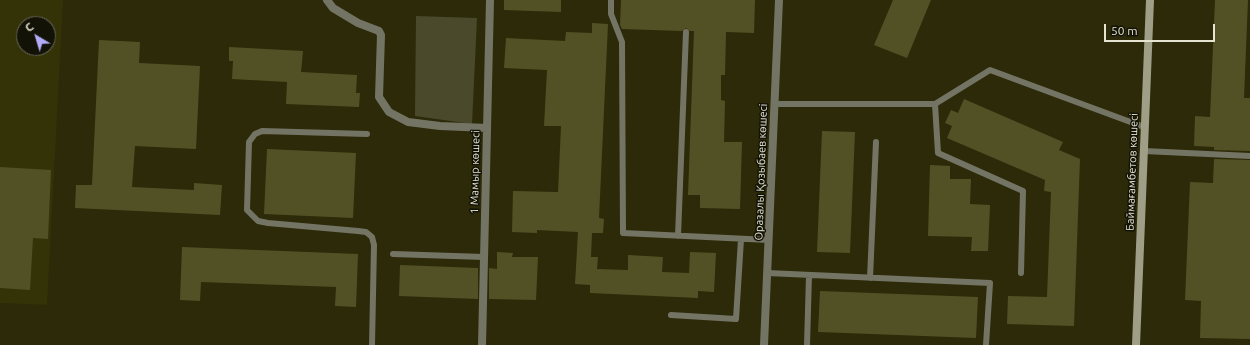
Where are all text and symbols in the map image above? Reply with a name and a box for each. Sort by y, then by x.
north arrow [16,16,56,56]
scale bar [1106,16,1217,42]
text: С [23,20,36,34]
text: 50 m [1111,24,1138,37]
street label: Оразалы Қозыбаев көшесі [752,103,770,241]
street label: Баймағамбетов көшесі [1123,113,1141,231]
street label: 1 Мамыр көшесі [468,130,482,214]

